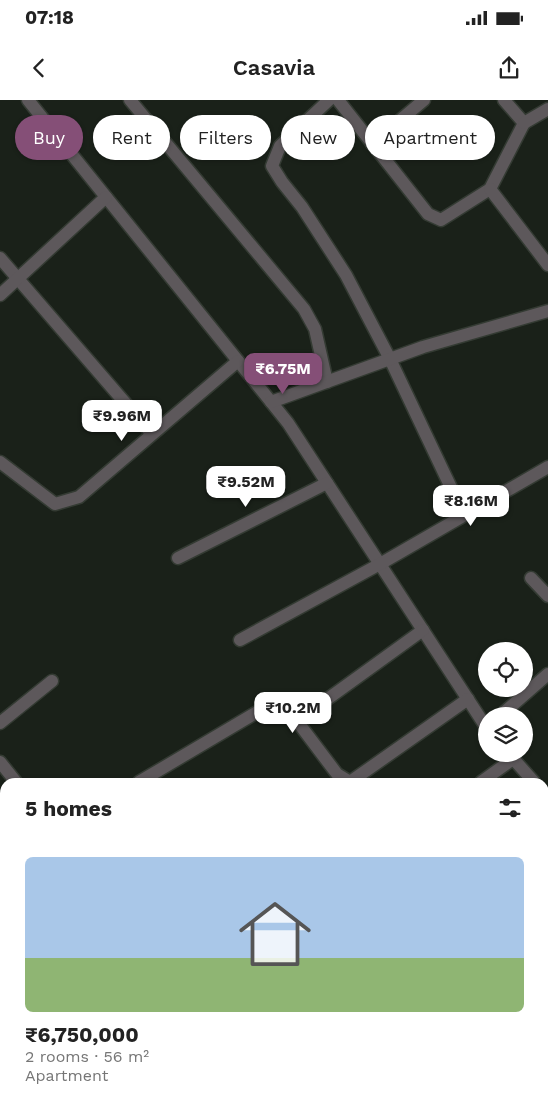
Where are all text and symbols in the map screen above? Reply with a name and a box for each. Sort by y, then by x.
text: 07:18 [25,6,74,29]
icon: back [25,54,53,82]
icon: share [495,54,523,82]
text: Casavia [233,55,315,80]
chip: Buy [15,115,83,160]
chip: Rent [93,115,170,160]
chip: Filters [180,115,271,160]
chip: New [281,115,355,160]
chip: Apartment [365,115,495,160]
pin: ₹6.75M [242,352,324,395]
text: ₹6.75M [255,359,311,378]
pin: ₹9.96M [81,400,163,442]
text: ₹9.96M [93,406,151,425]
pin: ₹9.52M [205,466,287,508]
text: ₹9.52M [217,472,275,491]
pin: ₹8.16M [430,484,512,527]
text: ₹8.16M [444,491,498,510]
map controls [478,642,533,762]
button: locate [478,642,533,697]
pin: ₹10.2M [252,692,334,734]
text: ₹10.2M [265,698,321,717]
button: layers [478,707,533,762]
icon: filters [496,794,524,822]
text: 5 homes [25,796,112,821]
icon: home [230,889,320,979]
text: ₹6,750,000 [25,1022,139,1047]
text: 2 rooms · 56 m² [25,1047,149,1066]
text: Apartment [25,1066,108,1085]

